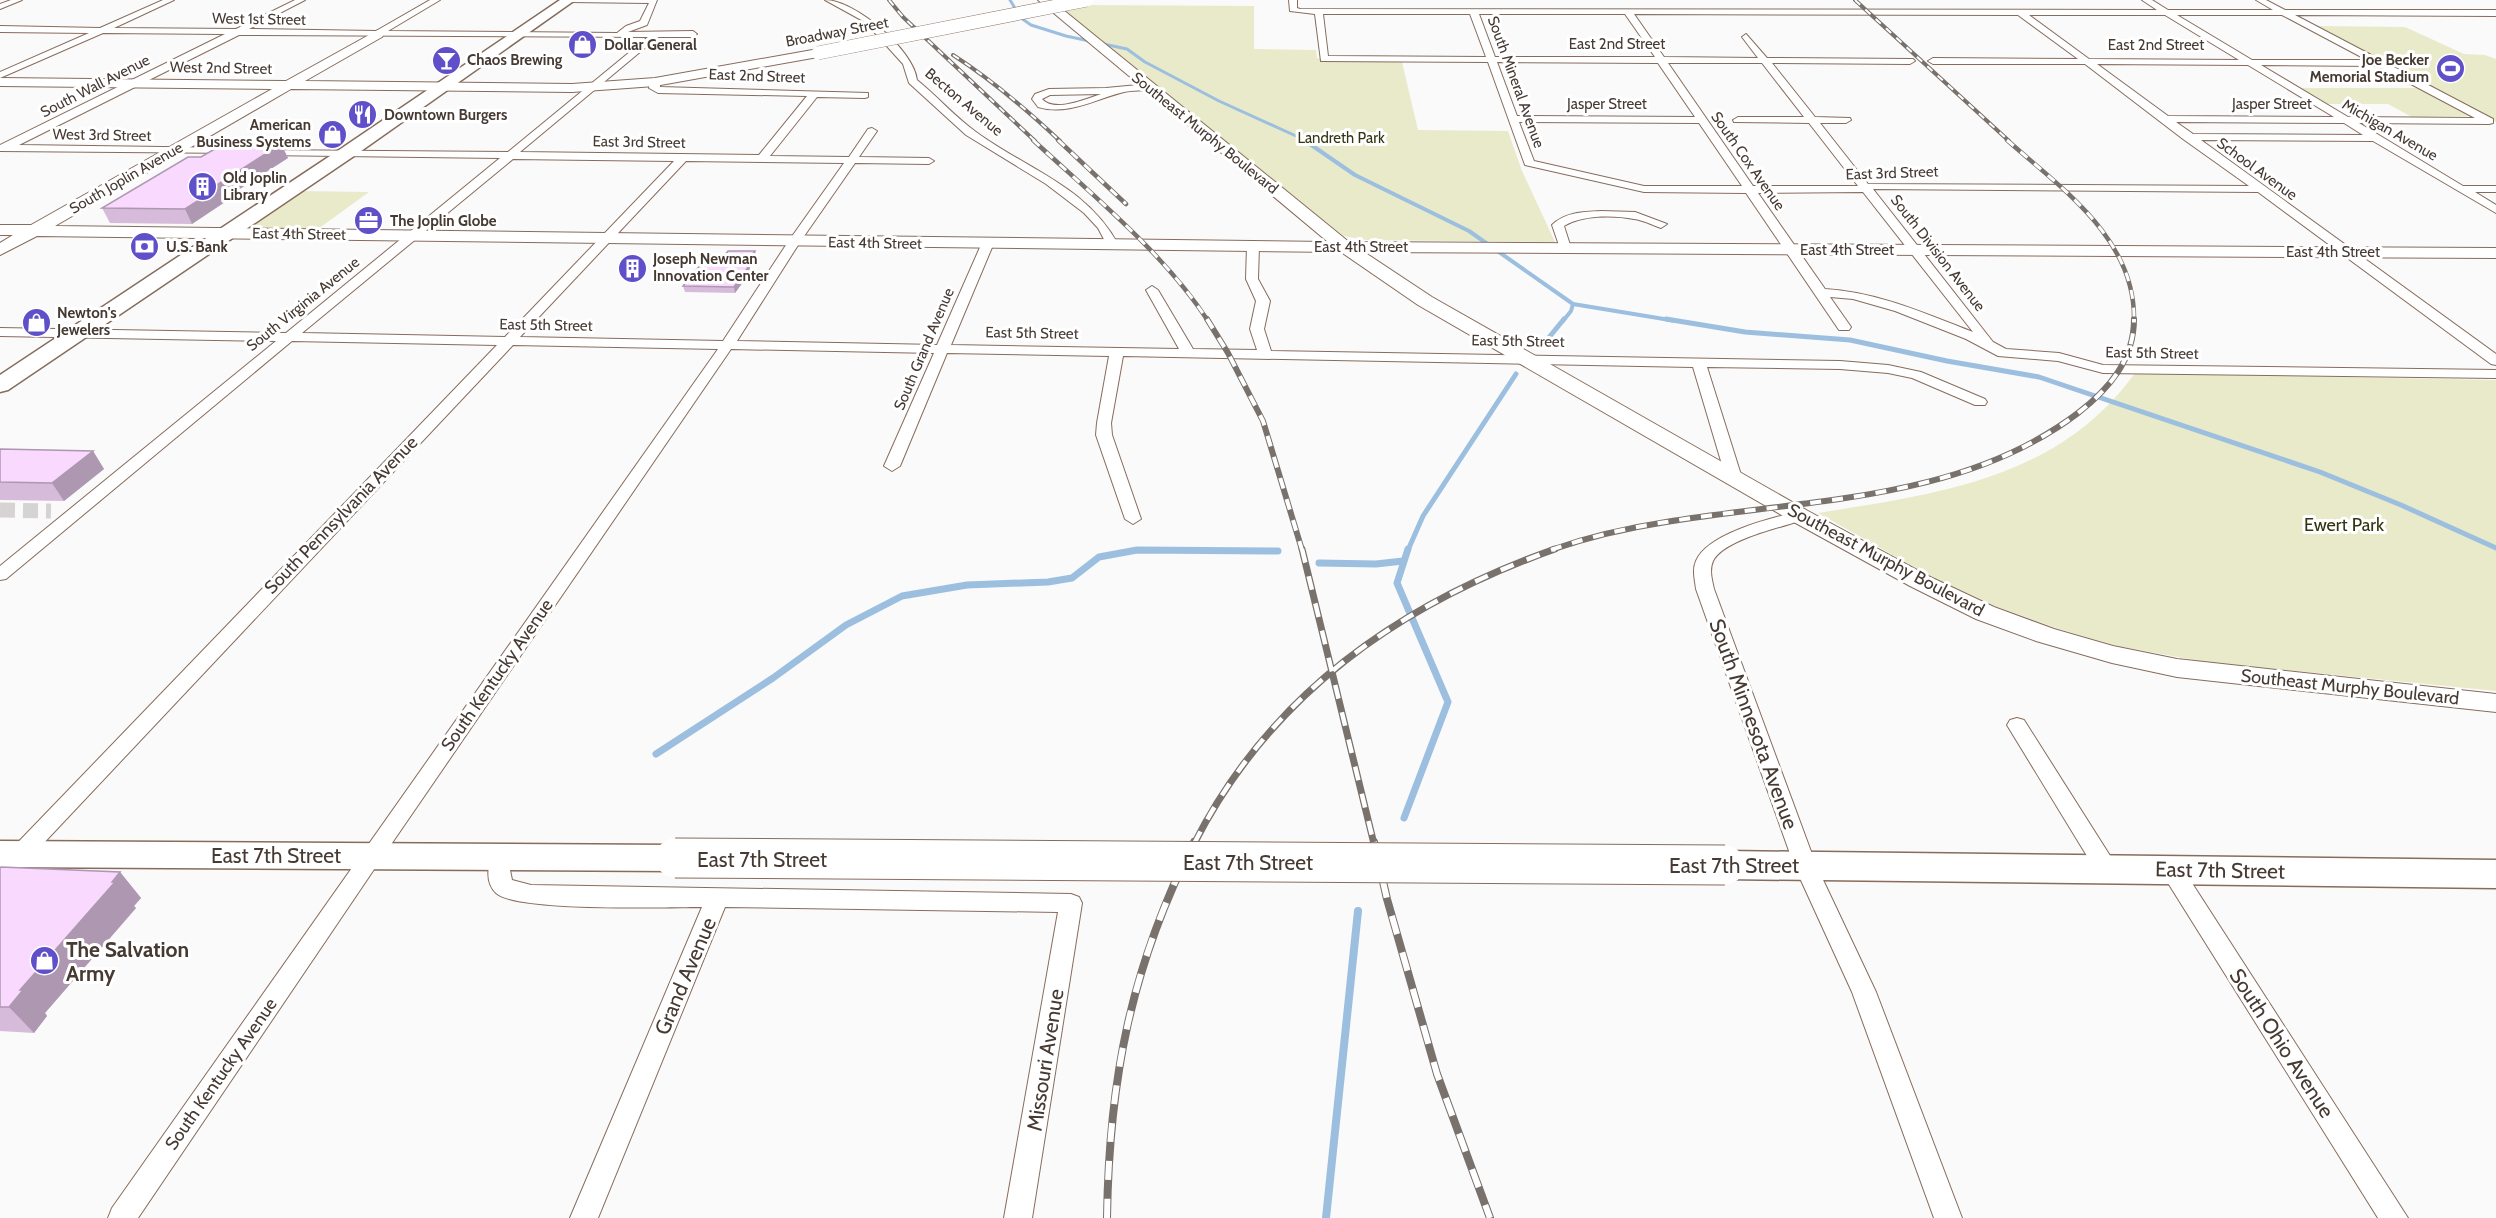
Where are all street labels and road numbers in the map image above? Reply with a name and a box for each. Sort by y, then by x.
street label: West 1st Street [212,9,306,29]
street label: Broadway Street [784,13,890,51]
street label: South Mineral Avenue [1484,14,1548,151]
street label: East 2nd Street [1569,35,1665,53]
street label: East 2nd Street [2108,36,2204,54]
street label: South Wall Avenue [37,51,153,121]
street label: West 2nd Street [170,58,272,78]
street label: Becton Avenue [921,64,1007,140]
street label: East 2nd Street [708,65,806,87]
street label: Southeast Murphy Boulevard [1128,68,1282,198]
street label: Jasper Street [1566,95,1647,113]
street label: Jasper Street [2231,95,2312,113]
street label: Michigan Avenue [2339,95,2441,165]
street label: South Cox Avenue [1707,108,1789,214]
street label: West 3rd Street [52,125,152,145]
street label: East 3rd Street [592,132,686,152]
street label: School Avenue [2213,134,2301,204]
street label: South Joplin Avenue [66,138,186,218]
street label: East 3rd Street [1845,162,1939,184]
street label: South Division Avenue [1887,191,1989,315]
street label: East 4th Street [252,224,346,244]
street label: East 4th Street [828,233,922,253]
street label: East 4th Street [1314,238,1408,256]
street label: East 4th Street [1800,241,1894,259]
street label: East 4th Street [2286,243,2380,261]
street label: South Virginia Avenue [243,253,363,355]
street label: South Grand Avenue [890,285,958,413]
street label: East 5th Street [499,315,593,335]
street label: East 5th Street [985,323,1079,343]
street label: East 5th Street [1471,331,1565,351]
street label: East 5th Street [2105,343,2199,363]
street label: South Pennsylvania Avenue [260,432,422,598]
street label: Southeast Murphy Boulevard [1784,499,1988,621]
street label: South Kentucky Avenue [436,595,558,755]
street label: South Minnesota Avenue [1704,615,1804,833]
street label: Southeast Murphy Boulevard [2240,665,2460,709]
street label: East 7th Street [211,843,341,868]
street label: East 7th Street [697,847,827,872]
street label: East 7th Street [1183,850,1313,875]
street label: East 7th Street [1669,853,1799,878]
street label: East 7th Street [2155,856,2285,884]
street label: Grand Avenue [649,913,721,1039]
street label: South Ohio Avenue [2224,964,2340,1122]
street label: Missouri Avenue [1021,987,1069,1133]
street label: South Kentucky Avenue [160,994,282,1154]

